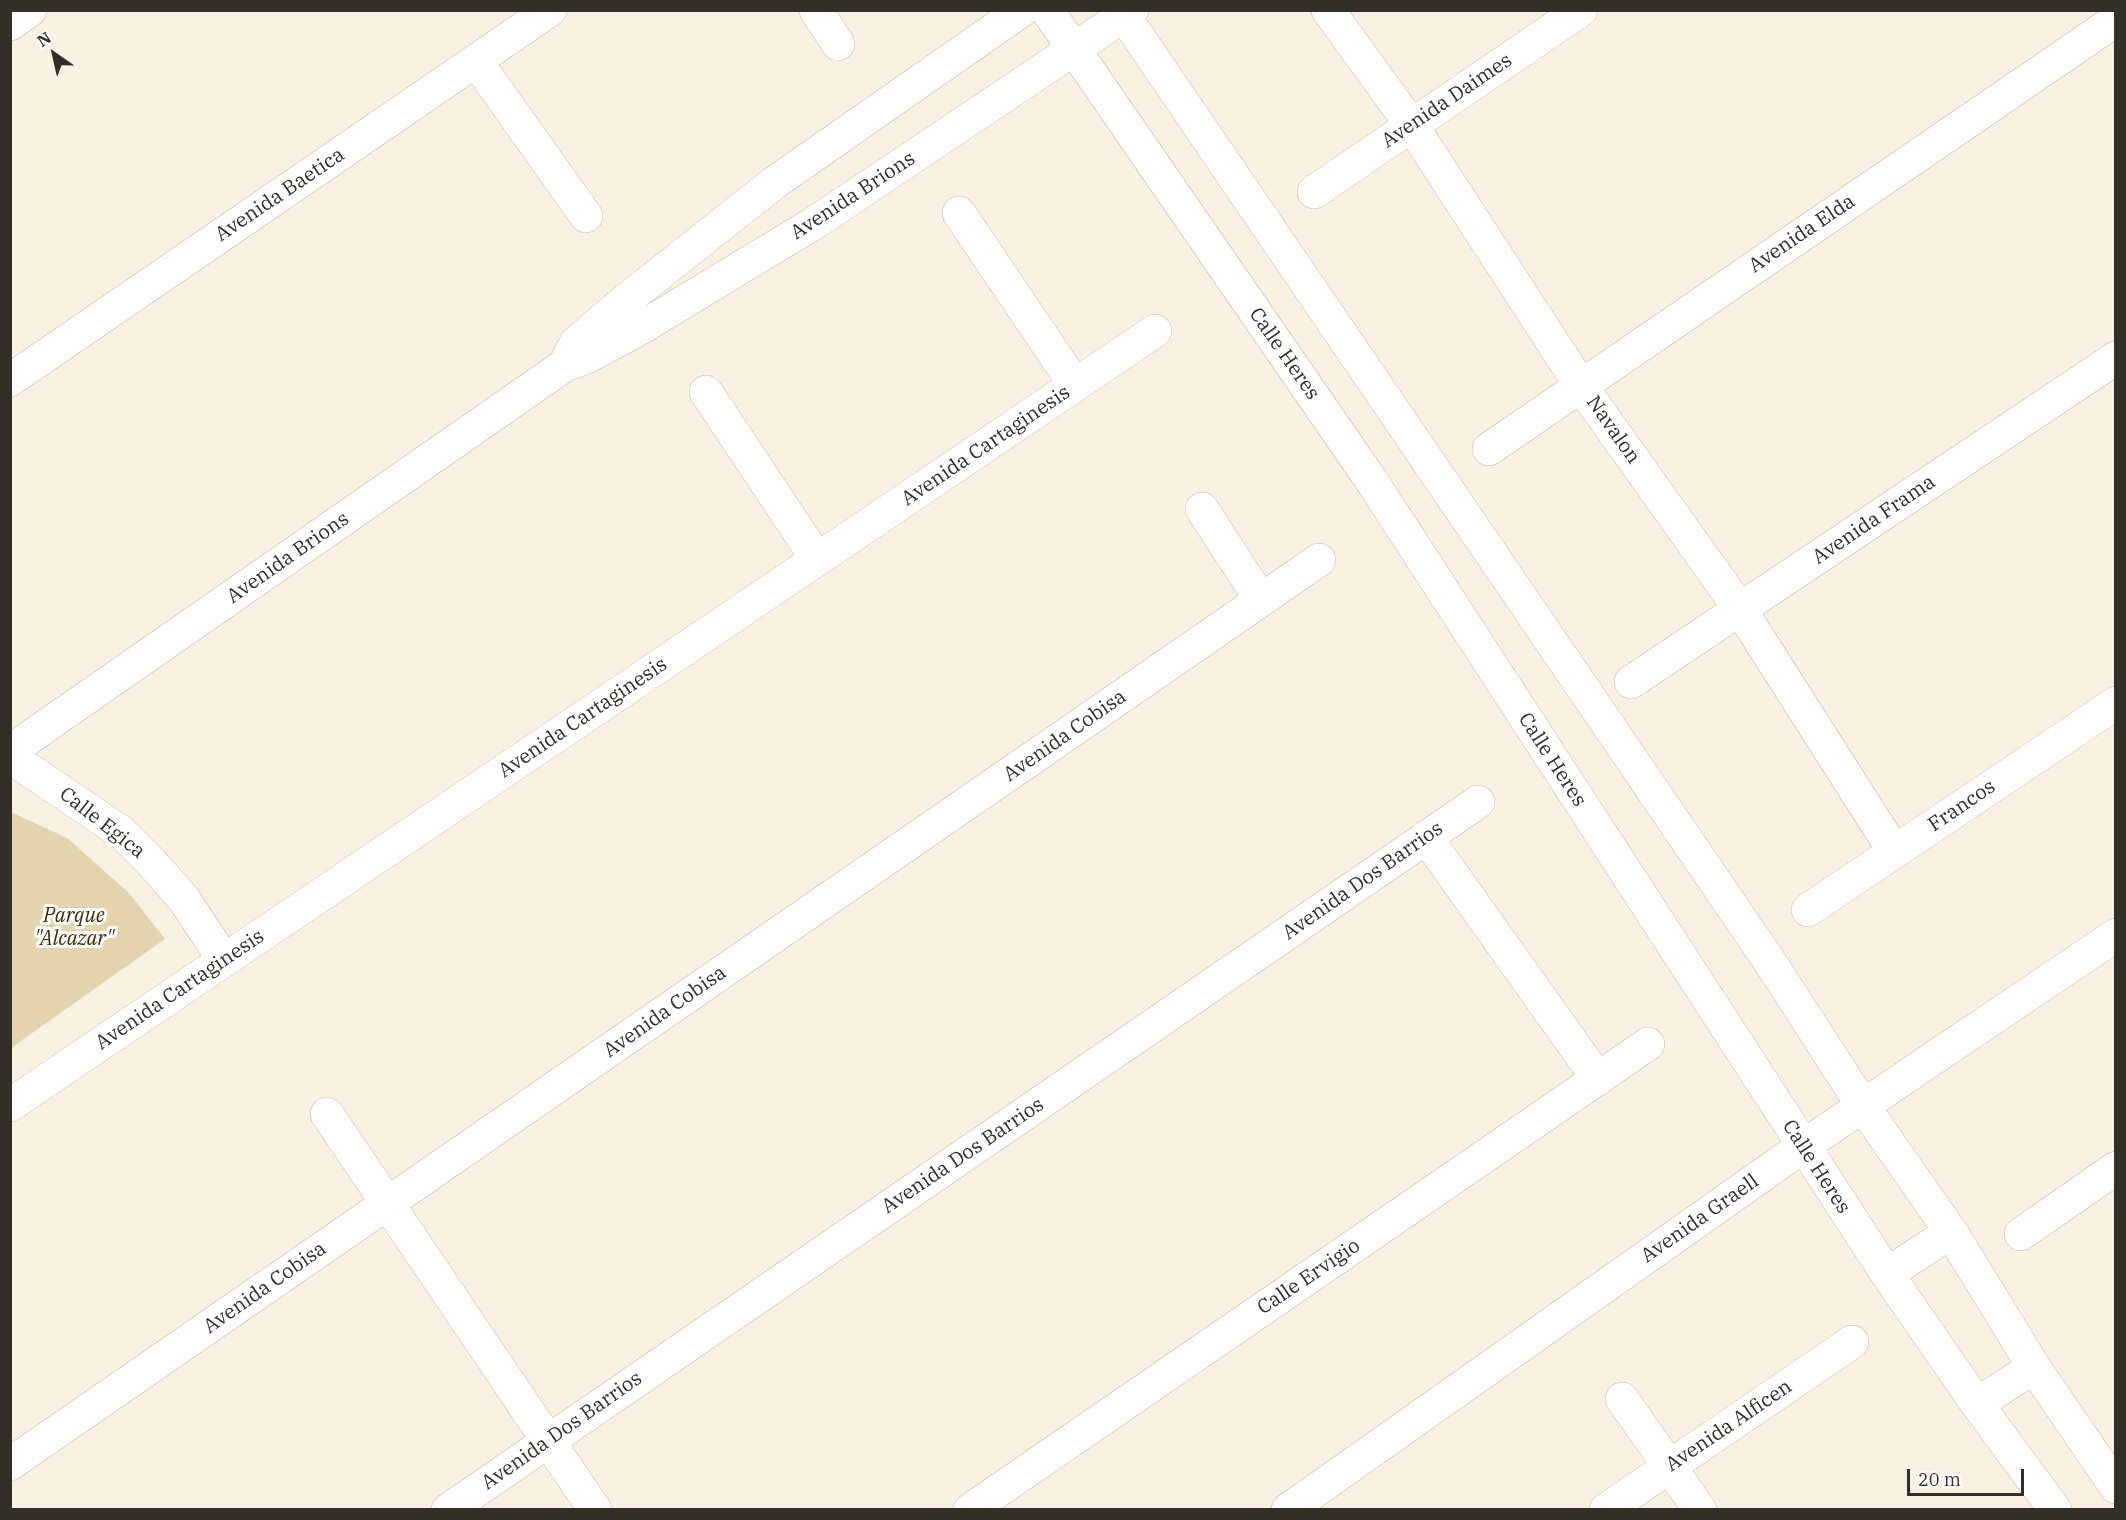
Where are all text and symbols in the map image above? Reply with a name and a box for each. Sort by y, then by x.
north arrow [24,24,84,84]
text: N [33,27,55,51]
street label: Avenida Daimes [1377,49,1517,153]
street label: Avenida Baetica [211,143,349,247]
street label: Avenida Brions [786,147,920,245]
street label: Avenida Elda [1744,190,1860,278]
street label: Calle Heres [1244,303,1324,405]
street label: Avenida Cartaginesis [897,381,1075,511]
street label: Navalon [1581,391,1645,469]
street label: Avenida Frama [1808,470,1940,570]
street label: Avenida Brions [222,507,354,609]
street label: Avenida Cartaginesis [494,653,672,783]
street label: Avenida Cobisa [999,685,1131,787]
street label: Calle Heres [1513,709,1591,811]
street label: Francos [1924,775,2000,837]
street label: Calle Egica [54,782,150,864]
street label: Avenida Dos Barrios [1278,817,1448,945]
park label: Parque "Alcazar" [34,904,114,951]
street label: Avenida Cartaginesis [91,925,269,1055]
street label: Avenida Cobisa [599,961,731,1063]
street label: Avenida Dos Barrios [877,1093,1049,1219]
street label: Calle Heres [1777,1116,1855,1218]
street label: Avenida Graell [1637,1170,1763,1268]
street label: Calle Ervigio [1253,1234,1365,1320]
street label: Avenida Cobisa [199,1237,331,1339]
street label: Avenida Dos Barrios [477,1367,647,1495]
street label: Avenida Alficen [1661,1375,1797,1477]
scale bar [1910,1457,2027,1495]
text: 20 m [1918,1468,1961,1491]

